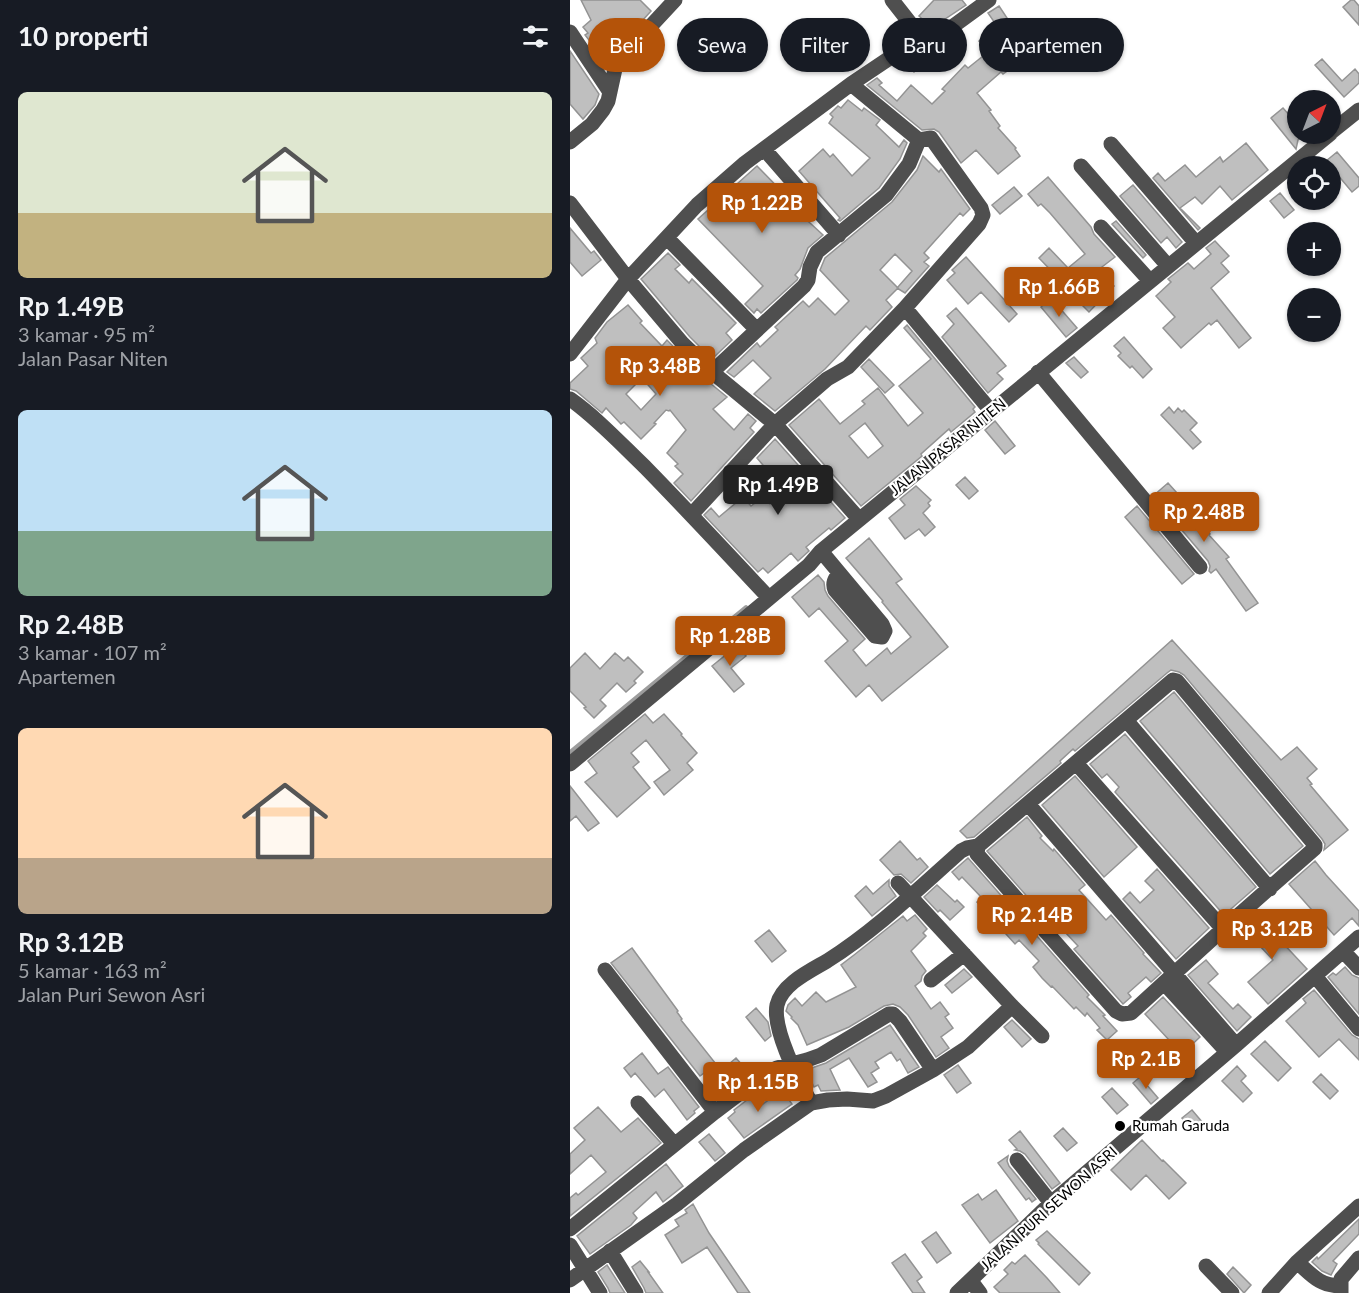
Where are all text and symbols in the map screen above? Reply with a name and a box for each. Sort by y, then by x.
chip: Beli [588,18,665,72]
chip: Sewa [677,18,768,72]
chip: Filter [780,18,870,72]
chip: Baru [882,18,967,72]
chip: Apartemen [979,18,1124,72]
text: 10 properti [18,20,149,52]
icon: filters [519,20,552,53]
north arrow [1287,90,1341,144]
map controls [1287,90,1341,342]
icon: home [231,131,339,239]
button: locate [1287,156,1341,210]
pin: Rp 1.22B [700,183,824,234]
text: Rp 1.22B [721,190,803,214]
button: + [1287,222,1341,276]
pin: Rp 1.66B [997,267,1121,318]
text: Rp 1.66B [1018,274,1100,298]
button: − [1287,288,1341,342]
text: Rp 1.49B [18,290,124,322]
text: 3 kamar · 95 m² [18,322,155,346]
text: Jalan Pasar Niten [18,346,168,370]
pin: Rp 3.48B [598,346,722,397]
text: Rp 3.48B [619,353,701,377]
street label: JALAN PASAR NITEN [886,394,1009,498]
icon: home [231,449,339,557]
pin: Rp 1.49B [716,465,840,516]
text: Rp 1.49B [737,472,819,496]
pin: Rp 2.48B [1142,492,1266,543]
text: Rp 2.48B [1163,499,1245,523]
text: Rp 2.48B [18,608,124,640]
pin: Rp 1.28B [668,616,792,667]
text: Rp 1.28B [689,623,771,647]
text: 3 kamar · 107 m² [18,640,167,664]
text: Apartemen [18,664,116,688]
icon: home [231,767,339,875]
pin: Rp 2.14B [970,895,1094,946]
text: Rp 2.14B [991,902,1073,926]
pin: Rp 3.12B [1210,909,1334,960]
text: Rp 3.12B [1231,916,1313,940]
text: Rp 3.12B [18,926,124,958]
text: 5 kamar · 163 m² [18,958,167,982]
text: Jalan Puri Sewon Asri [18,982,205,1006]
pin: Rp 2.1B [1091,1039,1201,1090]
text: Rp 2.1B [1111,1046,1181,1070]
pin: Rp 1.15B [696,1062,820,1113]
text: Rp 1.15B [717,1069,799,1093]
place label: Rumah Garuda [1132,1116,1230,1134]
marker: Rumah Garuda [1113,1119,1127,1133]
street label: JALAN PURI SEWON ASRI [976,1142,1120,1274]

